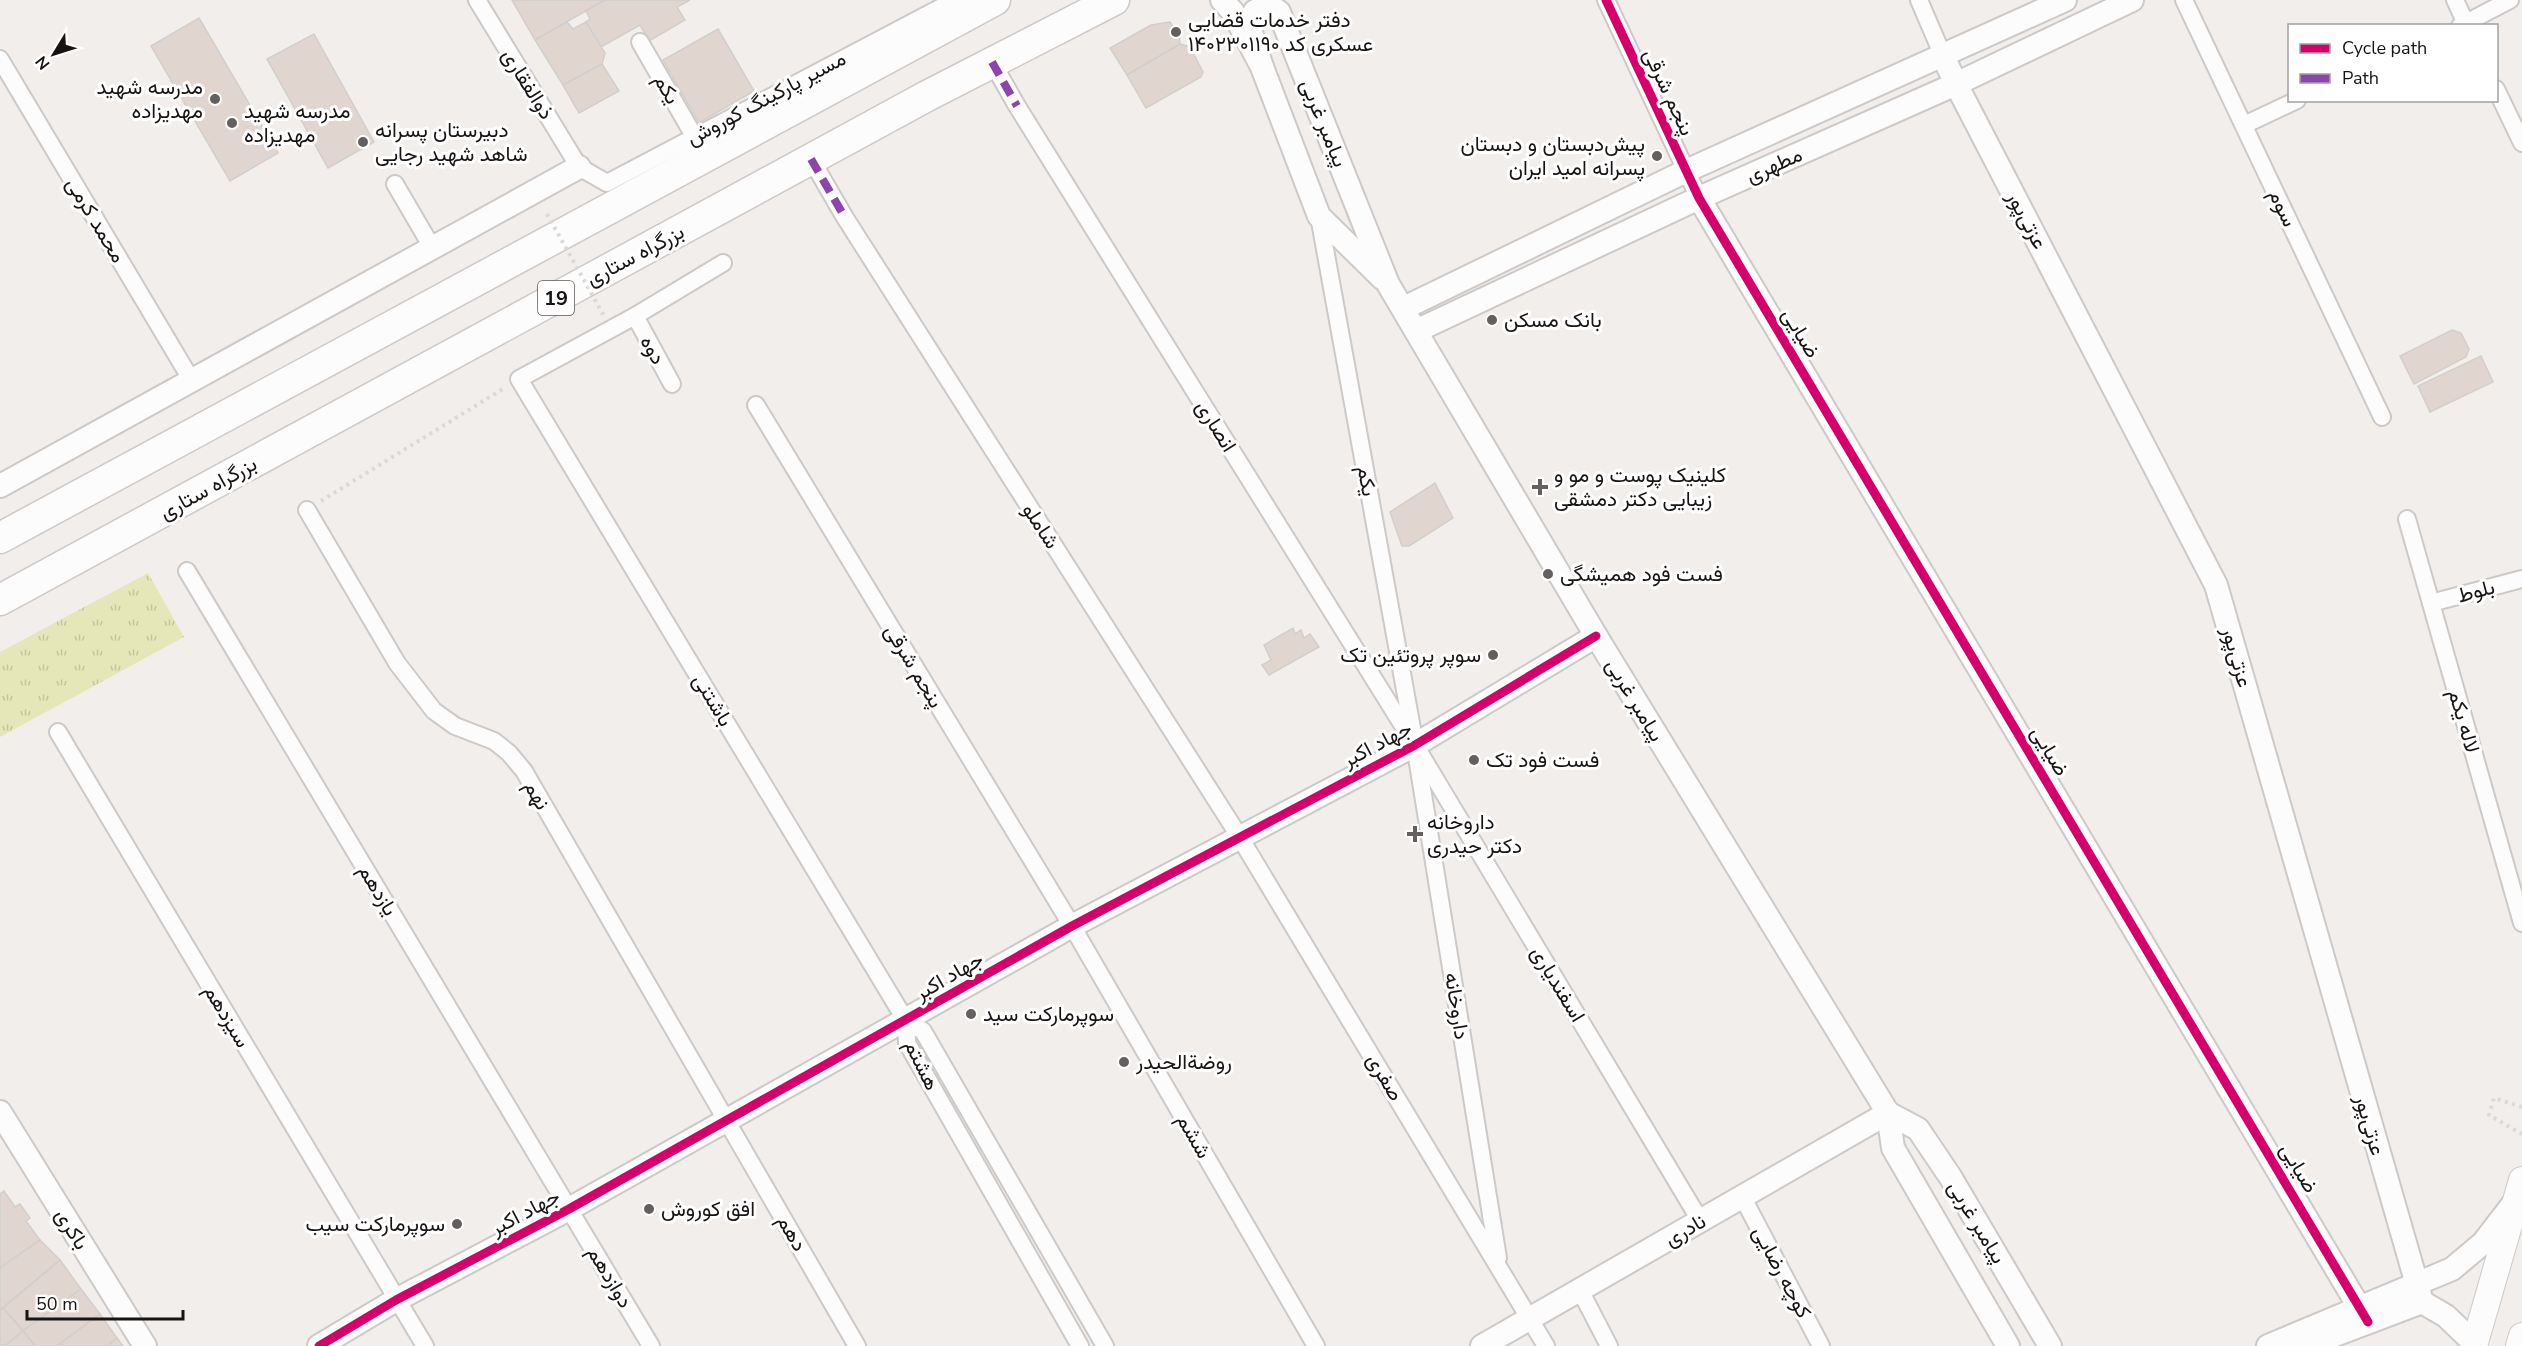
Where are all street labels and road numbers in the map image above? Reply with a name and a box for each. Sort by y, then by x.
street label: ذوالفقاری [495,43,561,125]
street label: مسیر پارکینگ کوروش [681,44,851,152]
street label: پنجم شرقی [1637,44,1701,140]
street label: یکم [647,69,687,109]
street label: پیامبر غربی [1294,75,1354,171]
street label: مطهری [1741,140,1807,190]
street label: محمد کرمی [59,172,133,268]
street label: عزتی‌پور [2000,185,2054,254]
street label: سوم [2262,185,2304,231]
street label: بزرگراه ستاری [581,217,689,293]
road number: 19 [538,281,574,315]
street label: ضیایی [1775,303,1827,363]
street label: دوه [634,330,672,370]
street label: انصاری [1189,395,1243,457]
street label: بزرگراه ستاری [154,450,262,526]
street label: یکم [1351,464,1383,498]
street label: شاملو [1016,498,1066,554]
street label: بلوط [2454,573,2498,609]
street label: پنجم شرقی [878,619,950,713]
street label: عزتی‌پور [2215,622,2259,691]
street label: پیامبر غربی [1599,653,1671,747]
street label: باشتنی [686,668,740,732]
street label: لاله یکم [2442,686,2486,756]
street label: جهاد اکبر [1336,714,1417,774]
street label: ضیایی [2024,721,2076,781]
street label: نهم [517,775,557,815]
street label: یازدهم [352,859,404,921]
street label: اسفندیاری [1524,941,1592,1027]
street label: جهاد اکبر [909,945,989,1007]
street label: داروخانه [1438,970,1476,1042]
street label: سیزدهم [197,979,257,1053]
street label: هشتم [898,1035,946,1095]
street label: صفری [1360,1048,1410,1106]
street label: عزتی‌پور [2348,1090,2392,1159]
street label: ششم [1170,1108,1218,1164]
street label: ضیایی [2273,1138,2325,1198]
street label: پیامبر غربی [1941,1175,2013,1269]
street label: جهاد اکبر [484,1182,565,1242]
street label: باکری [48,1203,96,1255]
street label: نادری [1659,1207,1711,1253]
street label: دهم [770,1210,814,1256]
street label: کوچه رضایی [1746,1221,1818,1323]
street label: دوازدهم [581,1241,639,1313]

